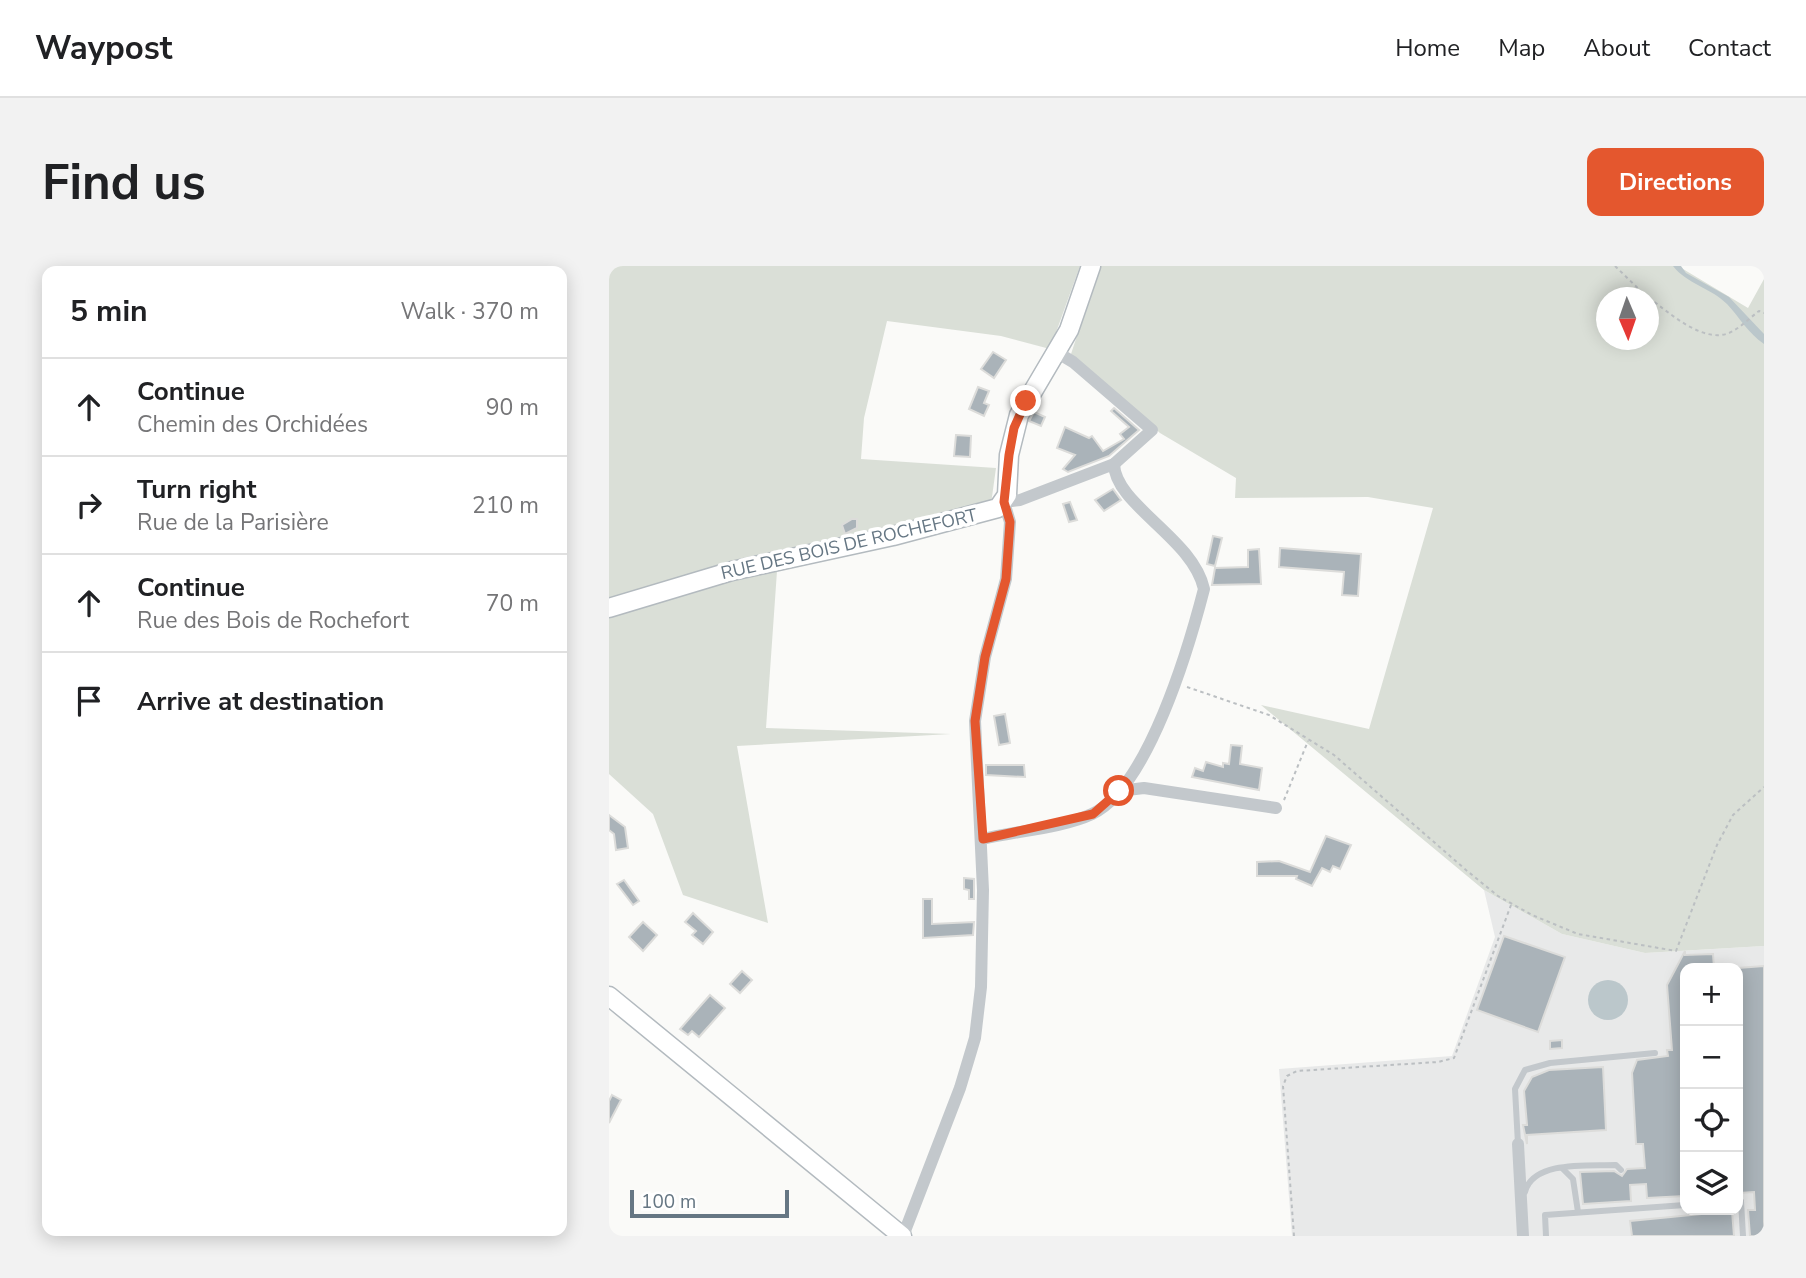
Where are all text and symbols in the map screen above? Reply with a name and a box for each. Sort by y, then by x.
text: Waypost [35,26,172,71]
text: Home [1395,32,1460,64]
text: Map [1498,32,1545,64]
text: About [1583,32,1650,64]
text: Contact [1688,32,1771,64]
button: Directions [1587,148,1764,216]
text: Find us [42,149,206,216]
north arrow [1596,287,1659,350]
text: 5 min [70,291,148,332]
text: Walk · 370 m [400,296,539,327]
text: Continue [137,374,245,409]
route end [1010,385,1041,416]
icon: ahead [70,388,108,426]
text: 90 m [486,392,539,423]
text: Chemin des Orchidées [137,409,368,440]
text: Turn right [137,472,256,507]
icon: right [70,486,108,524]
text: 210 m [472,490,539,521]
street label: RUE DES BOIS DE ROCHEFORT [718,503,980,585]
text: Rue de la Parisière [137,507,329,538]
text: Continue [137,570,245,605]
icon: ahead [70,584,108,622]
text: 70 m [486,588,539,619]
text: Rue des Bois de Rochefort [137,605,409,636]
icon: arrive [70,682,108,720]
text: Arrive at destination [137,684,384,719]
route start [1103,775,1134,806]
map controls [1680,963,1743,1215]
button: + [1680,963,1743,1026]
button: − [1680,1026,1743,1089]
button: locate [1680,1089,1743,1152]
button: layers [1680,1152,1743,1215]
scale bar [630,1187,789,1219]
text: 100 m [641,1189,696,1215]

